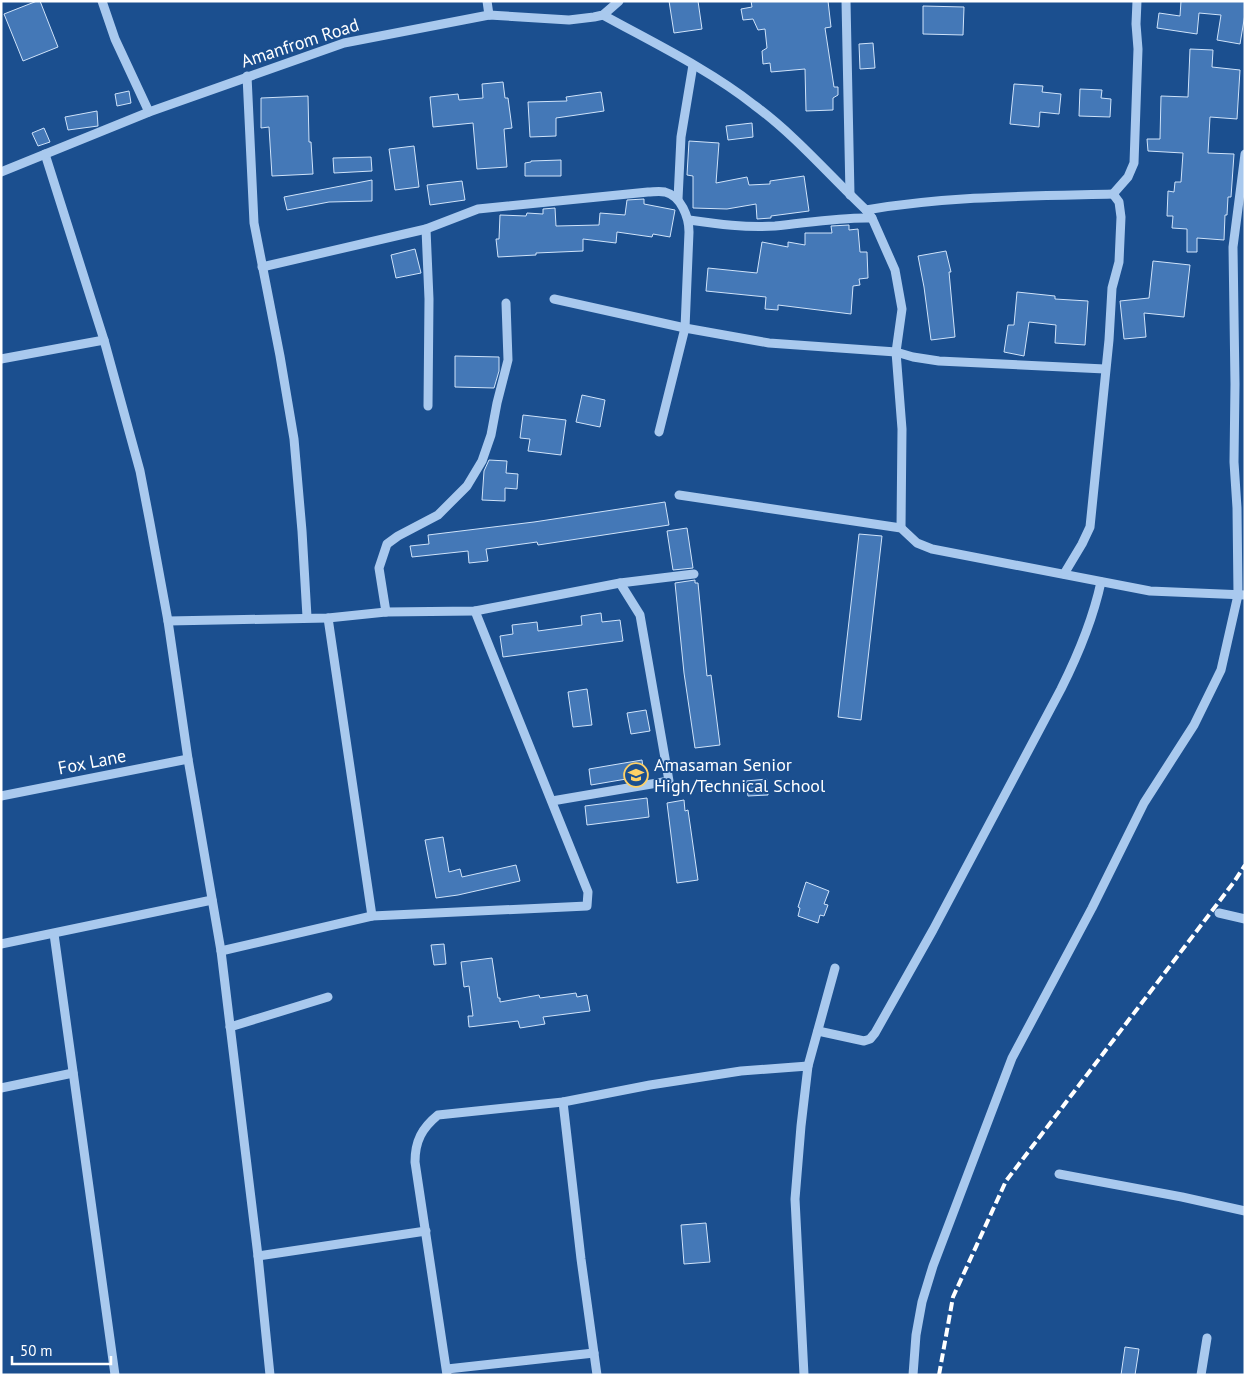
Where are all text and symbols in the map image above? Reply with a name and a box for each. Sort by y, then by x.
street label: Amanfrom Road [238,13,362,72]
street label: Fox Lane [56,744,128,779]
place label: Amasaman Senior High/Technical School [654,753,826,797]
school or university icon: Amasaman Senior High/Technical School [623,762,649,788]
scale bar [12,1334,111,1366]
text: 50 m [20,1341,53,1360]

